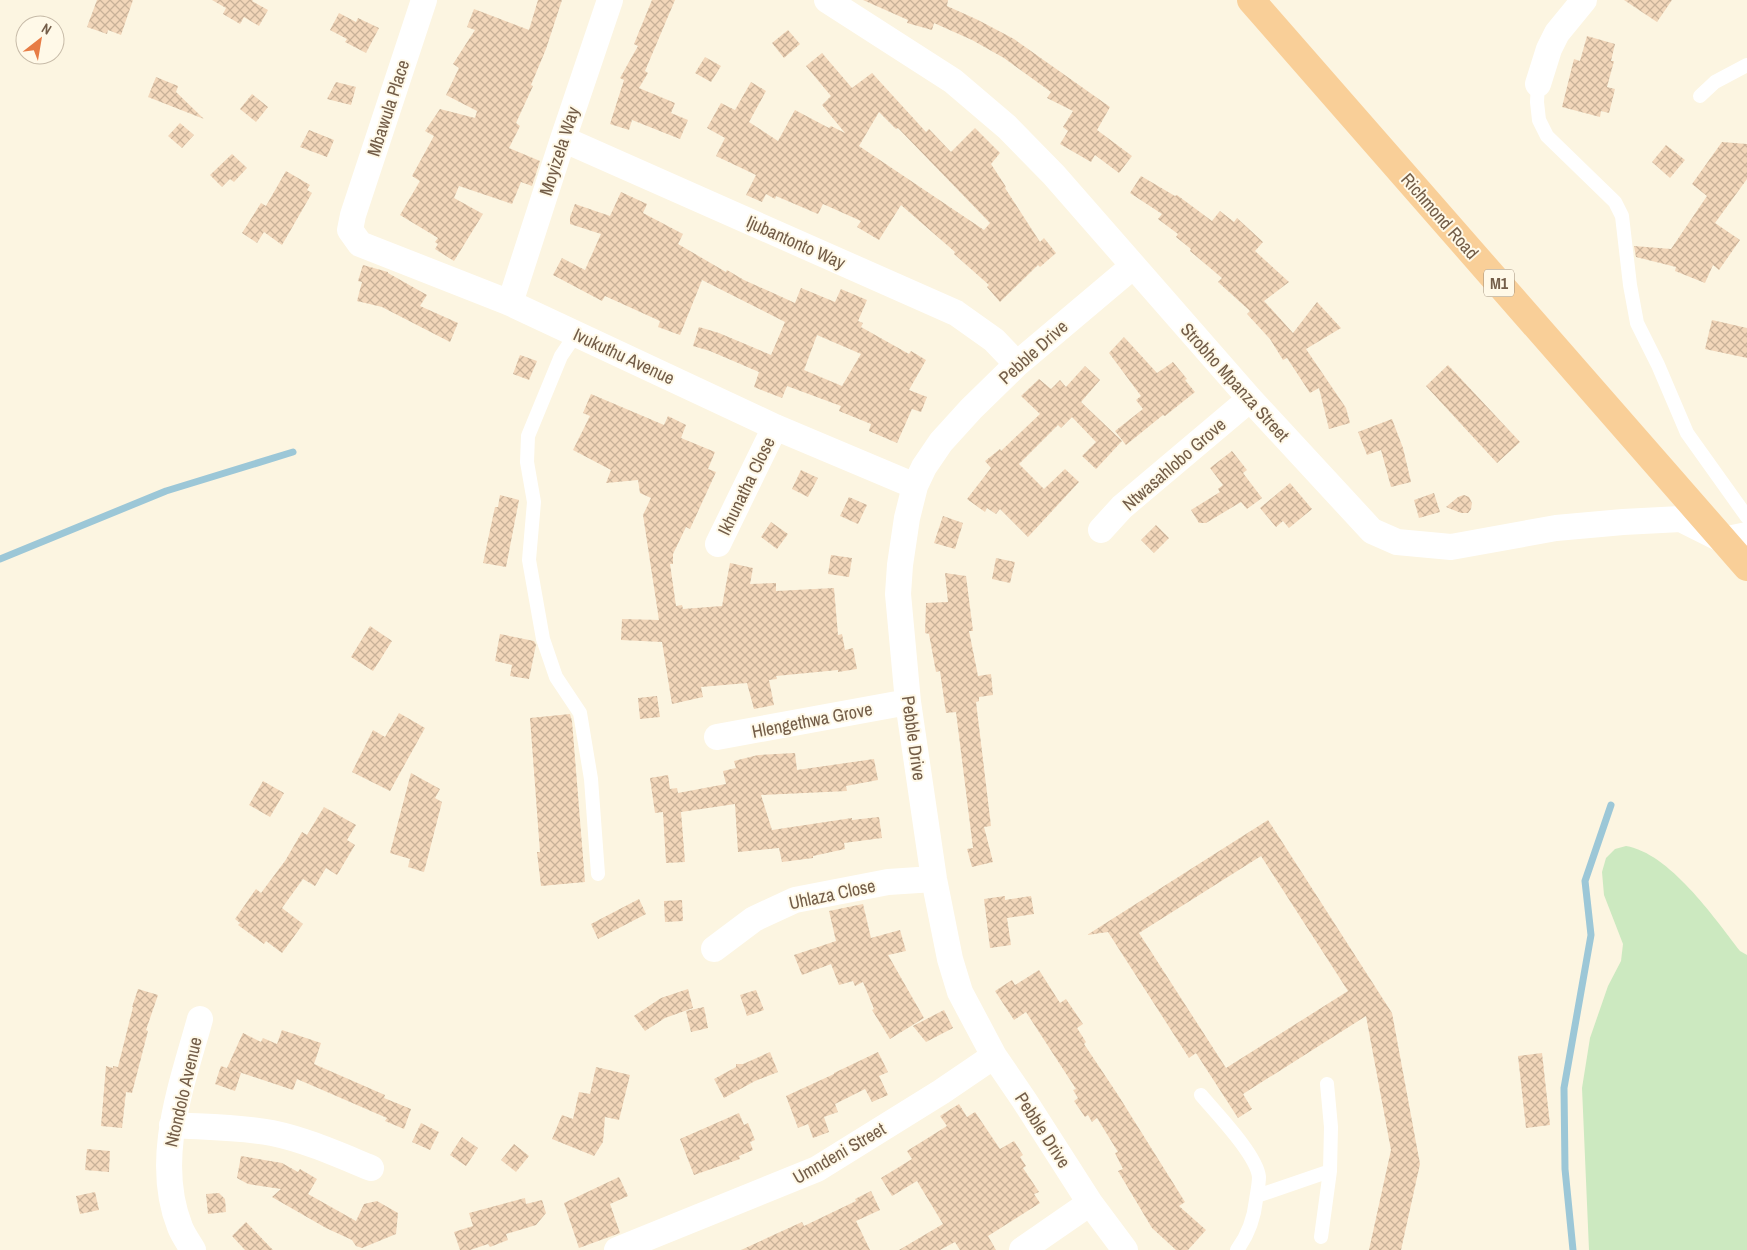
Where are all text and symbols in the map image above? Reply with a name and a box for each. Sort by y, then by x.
north arrow [15,15,65,65]
text: N [39,19,55,39]
street label: Mbawula Place [361,57,415,159]
street label: Moyizela Way [533,103,585,199]
street label: Richmond Road [1396,168,1484,264]
street label: Ijubantonto Way [742,209,850,275]
road number: M1 [1484,270,1514,296]
street label: Pebble Drive [993,314,1073,390]
street label: Strobho Mpanza Street [1175,317,1295,447]
street label: Ivukuthu Avenue [569,322,679,390]
street label: Ntwasahlobo Grove [1117,412,1231,516]
street label: Ikhunatha Close [711,433,781,539]
street label: Pebble Drive [896,694,932,782]
street label: Hlengethwa Grove [750,696,874,744]
street label: Uhlaza Close [786,873,878,915]
street label: Ntondolo Avenue [158,1035,208,1149]
street label: Pebble Drive [1009,1087,1077,1173]
street label: Umndeni Street [788,1116,890,1190]

